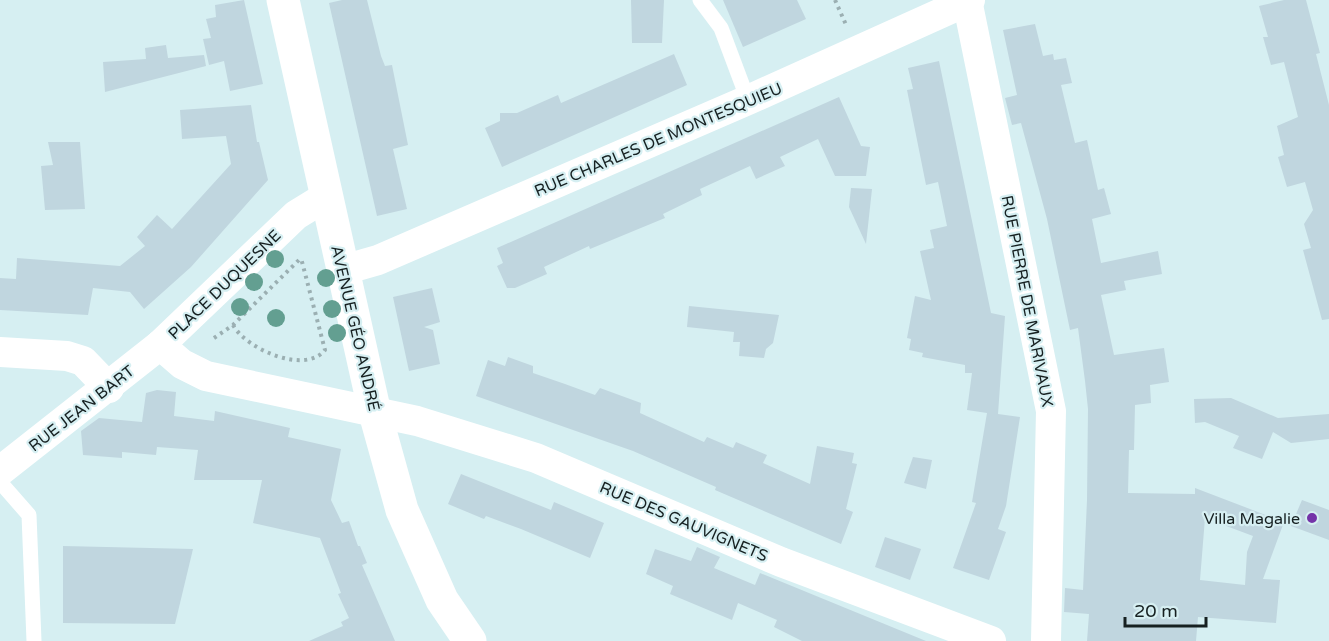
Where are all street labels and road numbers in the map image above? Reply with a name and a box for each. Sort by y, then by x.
street label: RUE CHARLES DE MONTESQUIEU [531,78,785,201]
street label: RUE PIERRE DE MARIVAUX [997,194,1057,409]
street label: PLACE DUQUESNE [164,226,285,344]
street label: AVENUE GÉO ANDRÉ [326,243,384,413]
street label: RUE JEAN BART [25,361,139,456]
street label: RUE DES GAUVIGNETS [597,477,771,566]

